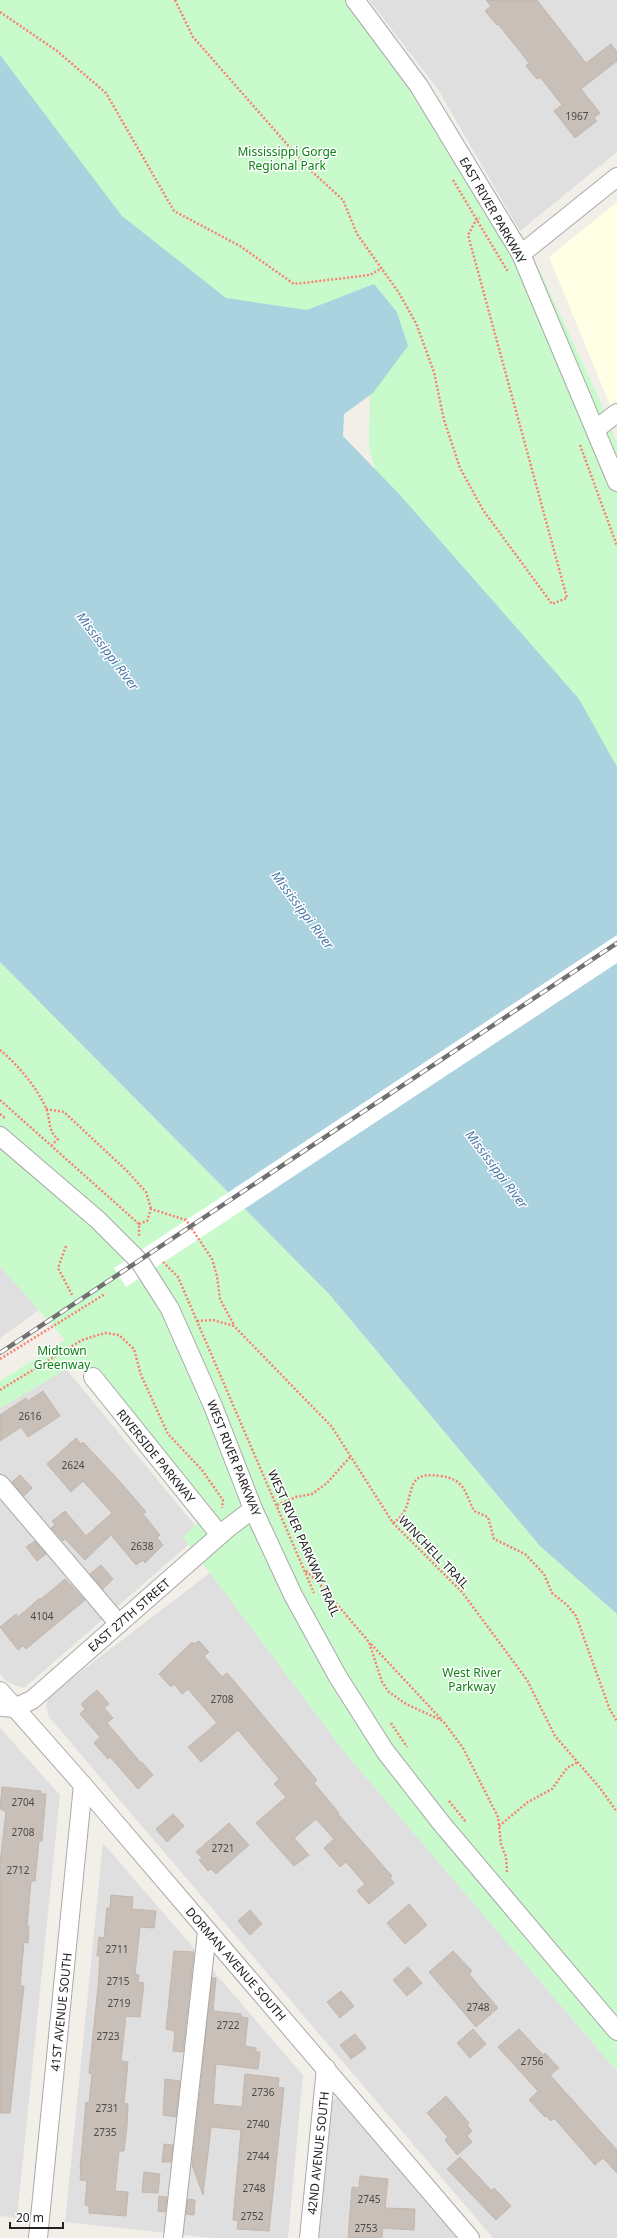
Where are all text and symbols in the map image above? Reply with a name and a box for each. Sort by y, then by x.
house number: 1967 [566,109,589,123]
park label: Mississippi Gorge Regional Park [237,143,337,174]
street label: EAST RIVER PARKWAY [456,154,531,267]
water label: Mississippi River [73,608,144,695]
water label: Mississippi River [268,867,339,954]
water label: Mississippi River [462,1126,533,1213]
park label: Midtown Greenway [34,1342,91,1373]
street label: WEST RIVER PARKWAY [203,1397,265,1519]
street label: RIVERSIDE PARKWAY [113,1406,199,1506]
house number: 2616 [19,1409,42,1423]
house number: 2624 [62,1458,85,1472]
street label: WEST RIVER PARKWAY TRAIL [264,1467,344,1619]
street label: WINCHELL TRAIL [395,1512,473,1592]
house number: 2638 [131,1539,154,1553]
street label: EAST 27TH STREET [84,1574,174,1655]
house number: 4104 [31,1609,54,1623]
park label: West River Parkway [442,1664,502,1695]
house number: 2708 [211,1692,234,1706]
house number: 2704 [12,1795,35,1809]
house number: 2708 [12,1825,35,1839]
house number: 2721 [212,1841,234,1855]
house number: 2712 [7,1863,30,1877]
street label: DORMAN AVENUE SOUTH [182,1904,290,2024]
house number: 2711 [106,1942,128,1956]
street label: 41ST AVENUE SOUTH [46,1952,76,2072]
house number: 2715 [107,1974,130,1988]
house number: 2719 [108,1996,131,2010]
house number: 2748 [467,2000,490,2014]
house number: 2722 [217,2018,240,2032]
house number: 2723 [97,2029,120,2043]
house number: 2756 [521,2054,544,2068]
house number: 2736 [252,2085,275,2099]
street label: 42ND AVENUE SOUTH [303,2091,333,2215]
house number: 2731 [96,2101,118,2115]
house number: 2740 [247,2117,270,2131]
house number: 2735 [94,2125,117,2139]
house number: 2744 [247,2149,270,2163]
house number: 2748 [243,2181,266,2195]
house number: 2745 [358,2192,381,2206]
scale bar [10,2204,63,2230]
text: 20 m [16,2209,44,2226]
house number: 2752 [241,2209,264,2223]
house number: 2753 [355,2221,378,2235]

